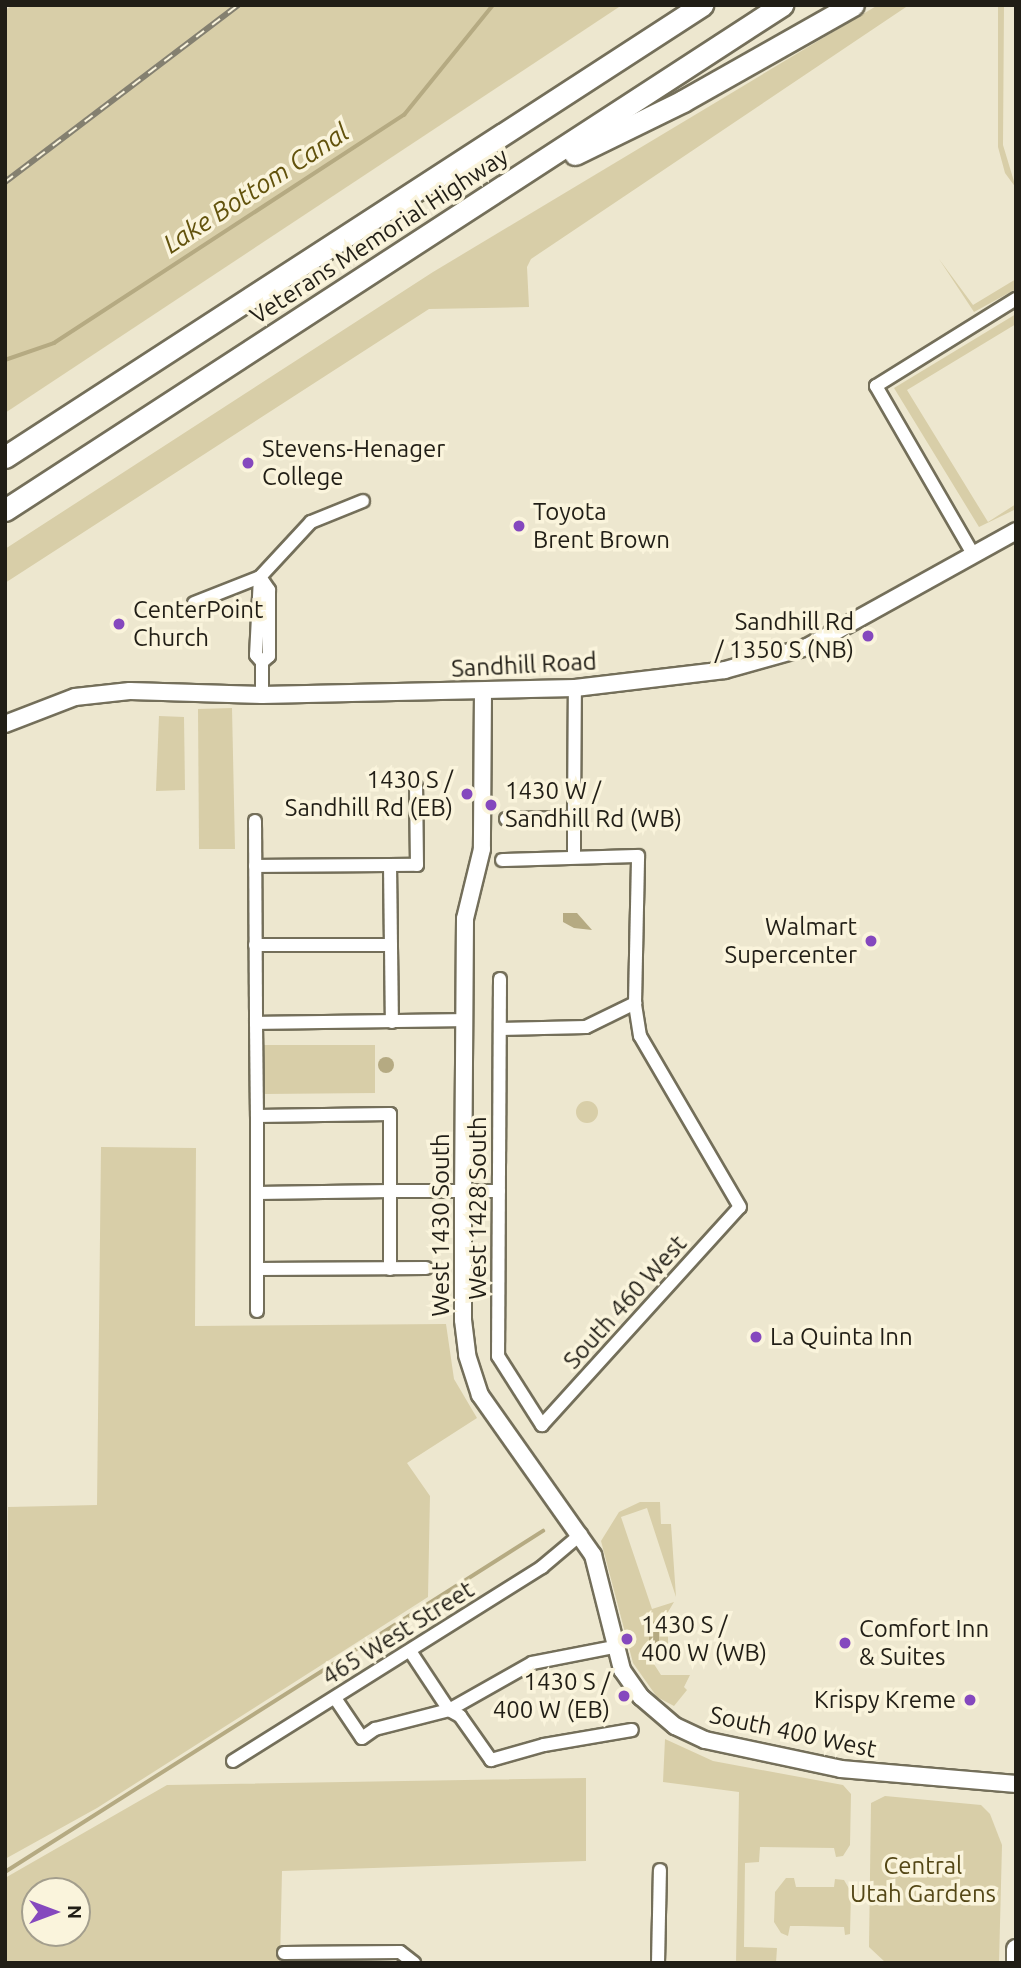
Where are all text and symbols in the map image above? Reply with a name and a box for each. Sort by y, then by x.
water label: Lake Bottom Canal [157,116,355,260]
street label: Veterans Memorial Highway [245,142,513,330]
place label: Stevens-Henager College [262,435,445,491]
marker: Stevens-Henager College [240,455,256,471]
place label: Toyota Brent Brown [533,498,670,554]
marker: Toyota Brent Brown [511,518,527,534]
place label: CenterPoint Church [133,596,263,652]
place label: Sandhill Rd / 1350 S (NB) [715,608,854,664]
marker: CenterPoint Church [111,616,127,632]
marker: Sandhill Rd / 1350 S (NB) [860,628,876,644]
street label: Sandhill Road [451,647,597,683]
place label: 1430 S / Sandhill Rd (EB) [285,766,453,822]
place label: 1430 W / Sandhill Rd (WB) [505,777,682,833]
marker: 1430 S / Sandhill Rd (EB) [459,786,475,802]
marker: 1430 W / Sandhill Rd (WB) [483,797,499,813]
place label: Walmart Supercenter [725,913,857,969]
marker: Walmart Supercenter [863,933,879,949]
street label: West 1428 South [464,1116,492,1300]
street label: West 1430 South [427,1133,455,1317]
street label: South 460 West [557,1229,693,1375]
place label: La Quinta Inn [770,1323,913,1351]
marker: La Quinta Inn [748,1329,764,1345]
street label: 465 West Street [317,1575,479,1691]
place label: 1430 S / 400 W (WB) [641,1611,767,1667]
place label: Comfort Inn & Suites [859,1615,989,1671]
marker: 1430 S / 400 W (WB) [619,1631,635,1647]
marker: Comfort Inn & Suites [837,1635,853,1651]
place label: 1430 S / 400 W (EB) [493,1668,610,1724]
place label: Krispy Kreme [814,1686,956,1714]
marker: 1430 S / 400 W (EB) [616,1688,632,1704]
marker: Krispy Kreme [962,1692,978,1708]
street label: South 400 West [707,1700,879,1764]
park label: Central Utah Gardens [850,1852,996,1908]
north arrow [21,1877,91,1947]
text: N [64,1905,86,1919]

